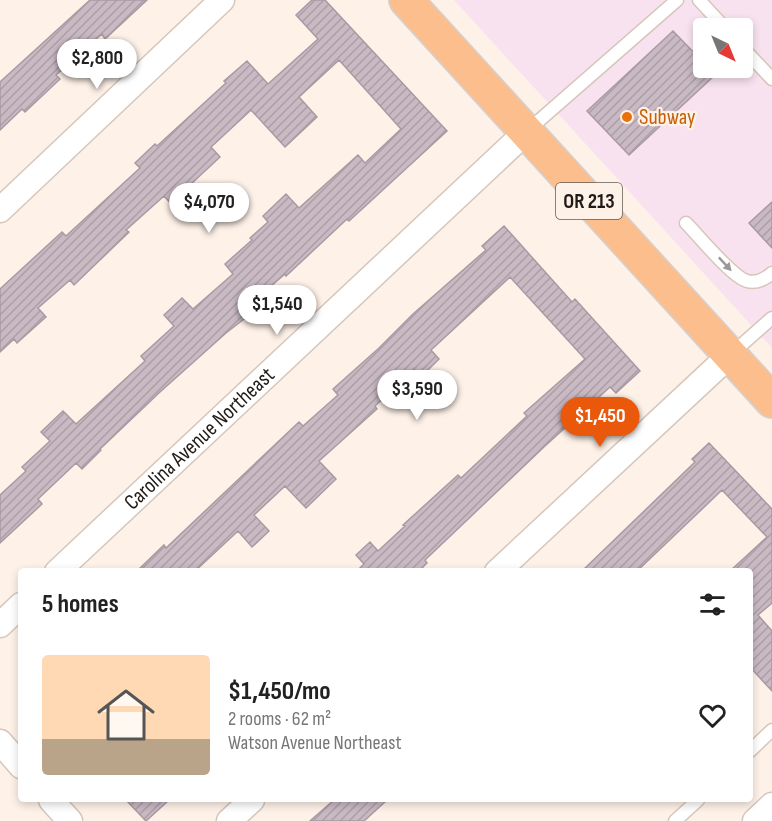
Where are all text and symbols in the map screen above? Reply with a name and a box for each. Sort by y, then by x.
north arrow [693,18,753,78]
map controls [693,18,753,78]
pin: $2,800 [48,39,146,90]
text: $2,800 [71,46,123,70]
place label: Subway [639,104,696,131]
marker: Subway [620,110,634,124]
pin: $4,070 [160,183,258,234]
road number: OR 213 [556,183,622,219]
text: $4,070 [183,190,235,214]
one-way arrow [718,256,731,271]
pin: $1,540 [228,285,326,336]
text: $1,540 [252,292,302,316]
street label: Carolina Avenue Northeast [118,361,280,516]
pin: $3,590 [368,370,466,421]
text: $3,590 [391,377,443,401]
pin: $1,450 [551,397,649,448]
text: $1,450 [575,404,625,428]
icon: filters [696,588,729,621]
text: 5 homes [42,589,119,620]
text: $1,450/mo [228,676,331,707]
icon: home [90,679,162,751]
icon: heart [696,699,729,732]
text: 2 rooms · 62 m² [228,707,331,731]
text: Watson Avenue Northeast [228,731,402,755]

